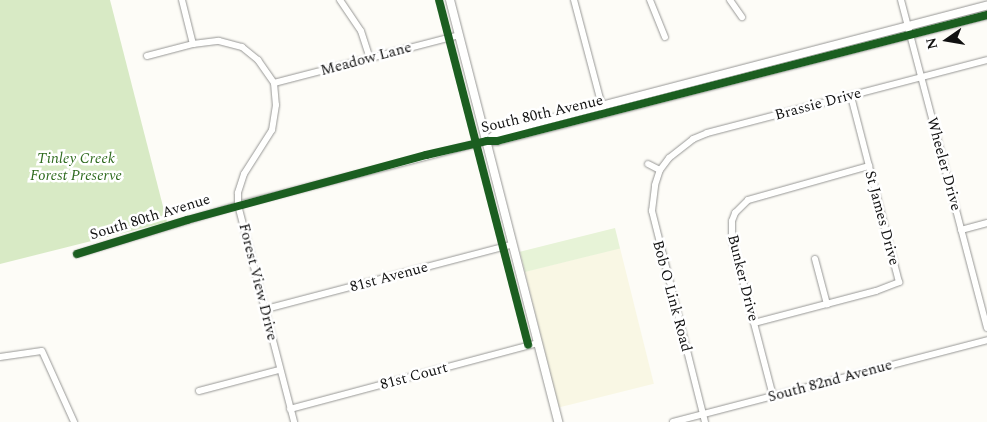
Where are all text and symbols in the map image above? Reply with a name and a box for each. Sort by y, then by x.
north arrow [922,15,972,65]
text: N [920,36,943,51]
street label: Meadow Lane [319,38,413,80]
street label: Brassie Drive [773,84,863,124]
street label: South 80th Avenue [479,91,605,137]
street label: Wheeler Drive [923,115,965,213]
park label: Tinley Creek Forest Preserve [30,149,122,184]
street label: St James Drive [861,169,903,267]
street label: South 80th Avenue [88,190,212,244]
street label: Forest View Drive [235,221,281,343]
street label: Bunker Drive [724,233,762,323]
street label: Bob O Link Road [648,238,696,354]
street label: 81st Avenue [348,258,430,296]
street label: South 82nd Avenue [766,356,894,406]
street label: 81st Court [378,358,450,394]

